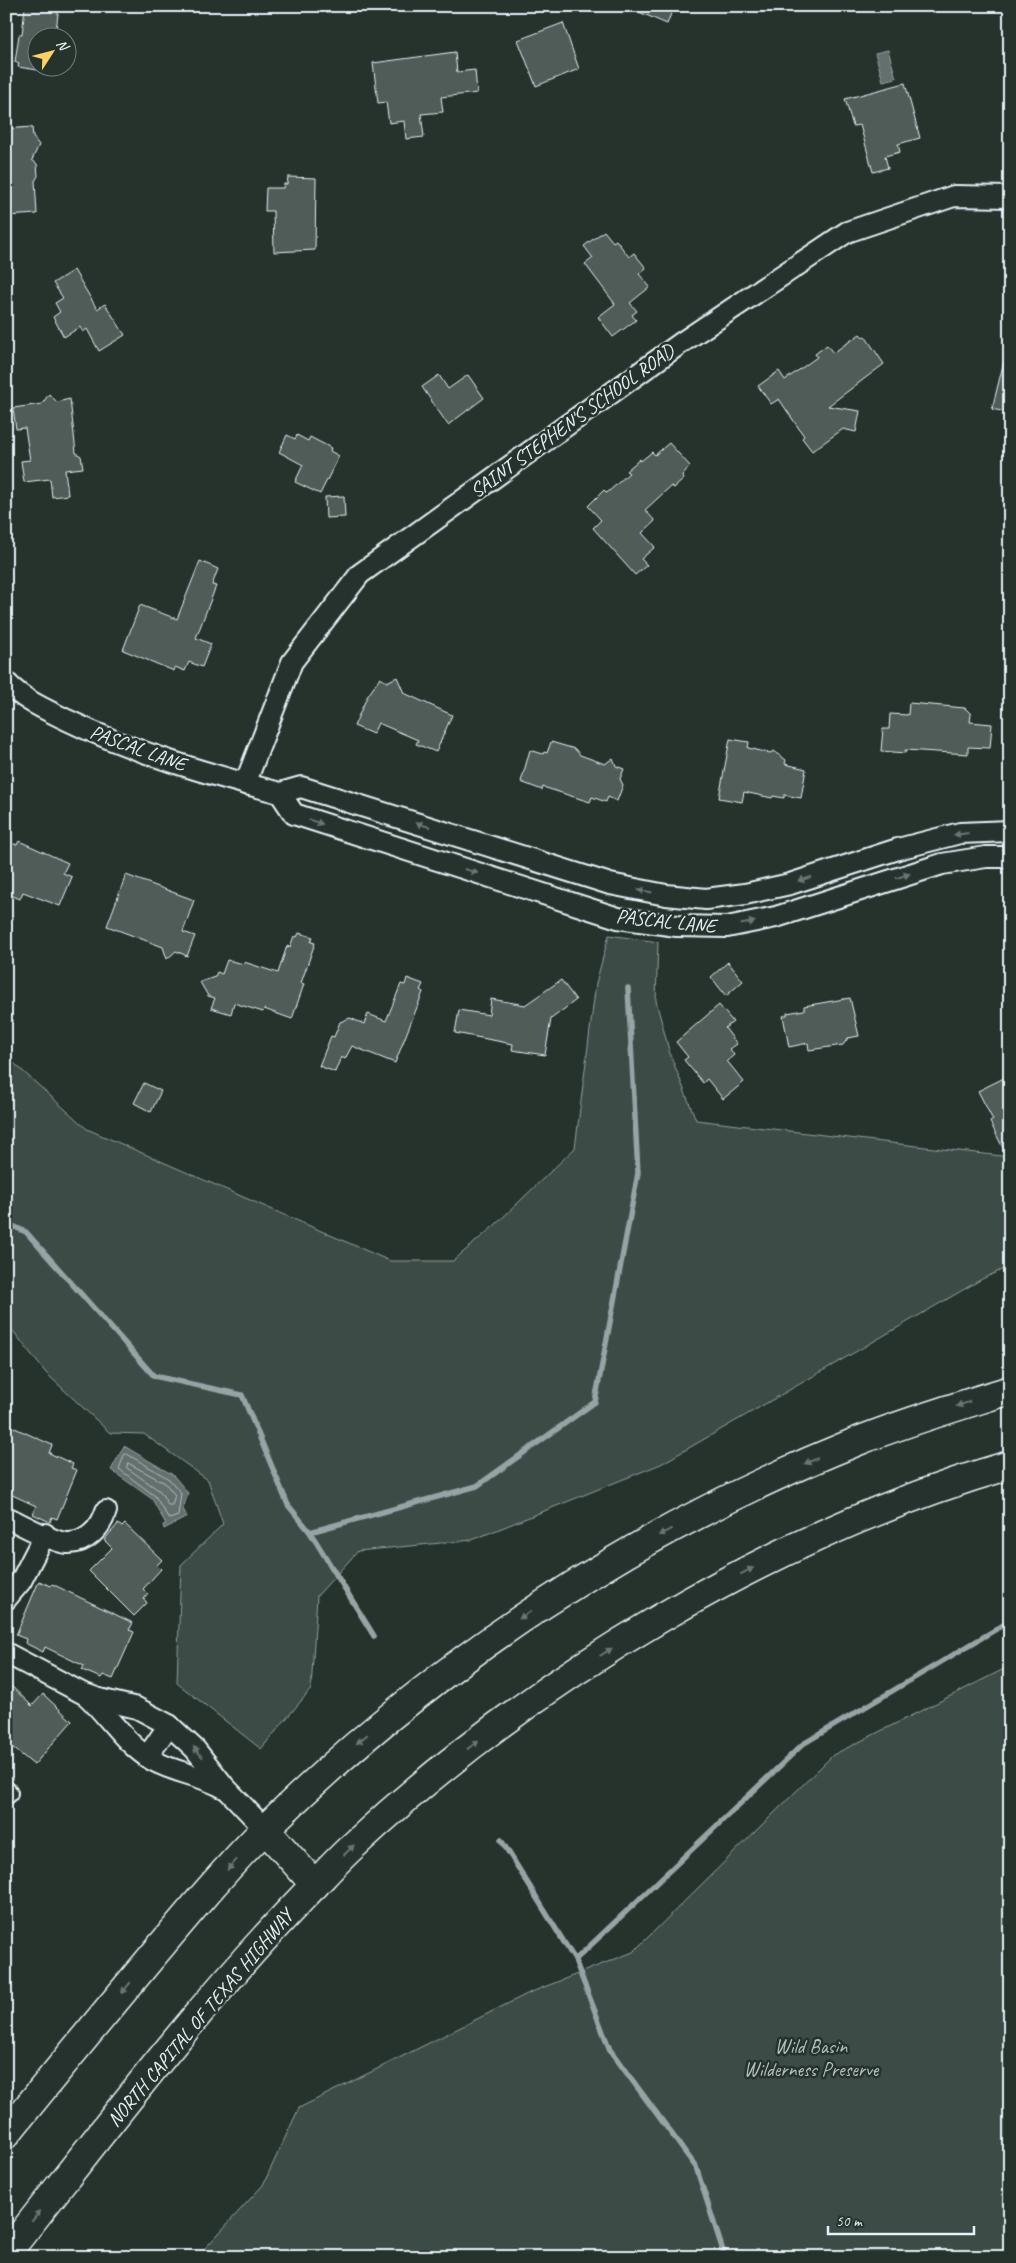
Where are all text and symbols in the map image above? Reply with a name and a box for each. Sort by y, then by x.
north arrow [28,28,78,78]
text: N [53,36,73,55]
street label: SAINT STEPHEN'S SCHOOL ROAD [465,338,680,503]
street label: PASCAL LANE [87,719,192,778]
one-way arrow [309,818,324,826]
one-way arrow [415,821,430,829]
one-way arrow [953,830,969,838]
one-way arrow [464,867,479,875]
one-way arrow [896,872,911,880]
one-way arrow [798,876,813,883]
one-way arrow [638,887,653,895]
street label: PASCAL LANE [615,903,720,939]
one-way arrow [740,919,755,927]
one-way arrow [956,1401,971,1409]
one-way arrow [804,1457,818,1465]
one-way arrow [658,1528,672,1536]
one-way arrow [739,1567,754,1575]
one-way arrow [519,1610,532,1620]
one-way arrow [600,1648,613,1657]
one-way arrow [356,1734,369,1745]
one-way arrow [466,1740,480,1750]
one-way arrow [192,1747,204,1759]
one-way arrow [343,1844,355,1856]
one-way arrow [226,1858,237,1871]
street label: NORTH CAPITAL OF TEXAS HIGHWAY [102,1902,300,2132]
one-way arrow [120,1981,131,1994]
park label: Wild Basin Wilderness Preserve [744,2034,880,2082]
scale bar [828,2203,975,2235]
one-way arrow [31,2210,42,2223]
text: 50 m [836,2212,863,2231]

